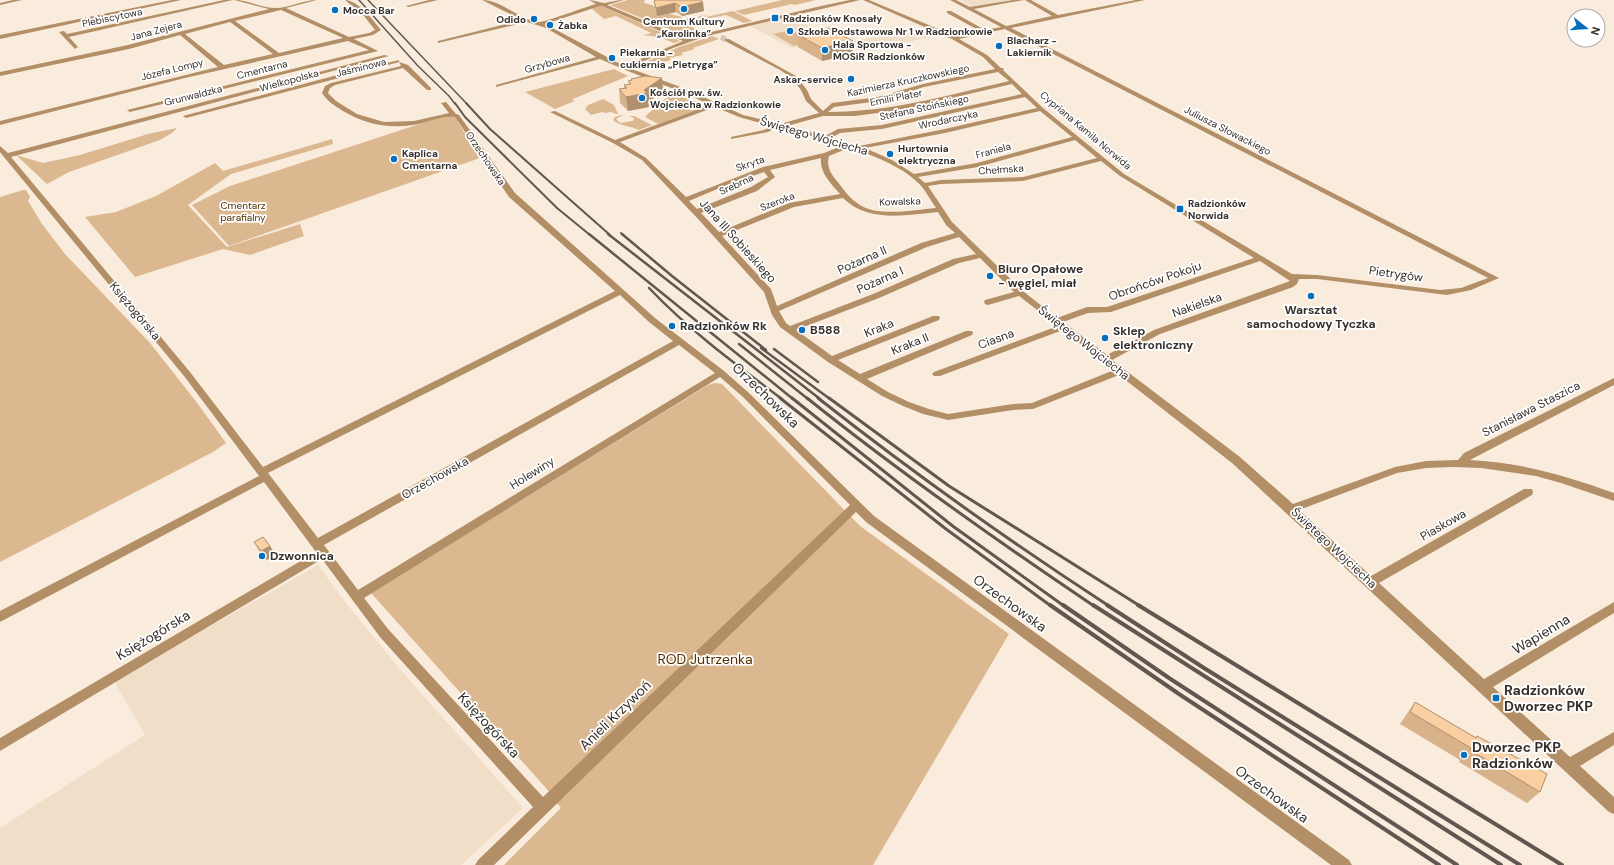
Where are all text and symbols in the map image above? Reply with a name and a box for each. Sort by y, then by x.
place label: Mocca Bar [343,4,395,17]
marker: Centrum Kultury „Karolinka” [679,4,689,14]
street label: Plebiscytowa [81,5,143,30]
marker: Mocca Bar [330,5,340,15]
north arrow [1566,8,1606,48]
place label: Radzionków Knosały [783,12,882,25]
place label: Odido [496,13,526,26]
marker: Radzionków Knosały [770,13,780,23]
marker: Odido [529,14,539,24]
place label: Centrum Kultury „Karolinka” [643,15,725,40]
street label: Jana Zejera [129,17,183,44]
place label: Żabka [558,19,588,32]
marker: Żabka [545,20,555,30]
place label: Szkoła Podstawowa Nr 1 w Radzionkowie [798,25,992,38]
text: N [1588,25,1603,37]
marker: Szkoła Podstawowa Nr 1 w Radzionkowie [785,26,795,36]
place label: Blacharz - Lakiernik [1007,34,1057,59]
place label: Hala Sportowa - MOSiR Radzionków [833,38,926,63]
marker: Blacharz - Lakiernik [994,41,1004,51]
marker: Hala Sportowa - MOSiR Radzionków [820,45,830,55]
place label: Piekarnia - cukiernia „Pietryga” [620,46,718,71]
street label: Grzybowa [523,51,571,76]
marker: Piekarnia - cukiernia „Pietryga” [607,53,617,63]
street label: Józefa Lompy [140,55,205,84]
street label: Jaśminowa [335,55,388,80]
street label: Cmentarna [235,57,289,82]
street label: Kazimierza Kruczkowskiego [846,61,970,100]
street label: Wielkopolska [258,66,320,95]
place label: Askar-service [773,73,843,86]
marker: Askar-service [846,74,856,84]
street label: Grunwaldzka [163,82,223,109]
place label: Kościół pw. św. Wojciecha w Radzionkowie [650,86,781,111]
street label: Emilii Plater [869,86,924,109]
street label: Cypriana Kamila Norwida [1037,88,1134,172]
street label: Stefana Stoińskiego [878,92,970,123]
marker: Kościół pw. św. Wojciecha w Radzionkowie [637,93,647,103]
street label: Juliusza Słowackiego [1182,103,1273,158]
street label: Wrodarczyka [917,107,979,132]
street label: Świętego Wojciecha [758,113,870,159]
street label: Orzechowska [463,129,508,188]
street label: Franiela [974,140,1012,161]
place label: Hurtownia elektryczna [898,142,956,167]
place label: Kaplica Cmentarna [402,147,457,172]
marker: Hurtownia elektryczna [885,149,895,159]
street label: Skryta [734,153,766,174]
marker: Kaplica Cmentarna [389,154,399,164]
street label: Chełmska [978,161,1024,178]
street label: Srebrna [717,171,755,198]
street label: Szeroka [758,189,796,214]
street label: Kowalska [879,194,921,209]
street label: Jana III Sobieskiego [696,196,780,286]
place label: Radzionków Norwida [1188,197,1247,222]
park label: Cmentarz parafialny [220,199,266,224]
marker: Radzionków Norwida [1175,204,1185,214]
street label: Pożarna II [835,242,889,278]
street label: Obrońców Pokoju [1106,258,1204,304]
place label: Biuro Opałowe - węgiel, miał [998,261,1083,291]
street label: Pietrygów [1368,262,1424,286]
street label: Pożarna I [854,263,906,297]
marker: Biuro Opałowe - węgiel, miał [985,271,995,281]
street label: Księżogórska [106,278,164,344]
street label: Nakielska [1170,289,1224,321]
marker: Warsztat samochodowy Tyczka [1306,291,1316,301]
street label: Świętego Wojciecha [1035,302,1133,384]
place label: Warsztat samochodowy Tyczka [1246,302,1376,332]
street label: Kraka [862,315,896,341]
place label: Radzionków Rk [680,318,767,334]
marker: Radzionków Rk [667,321,677,331]
place label: B588 [810,322,840,338]
place label: Sklep elektroniczny [1113,323,1194,353]
marker: B588 [797,325,807,335]
street label: Ciasna [976,325,1016,353]
street label: Kraka II [889,329,931,359]
marker: Sklep elektroniczny [1100,333,1110,343]
street label: Orzechowska [729,358,803,432]
street label: Stanisława Staszica [1479,377,1583,441]
street label: Orzechowska [399,453,471,503]
street label: Holewiny [507,453,558,493]
street label: Świętego Wojciecha [1288,504,1380,592]
street label: Piaskowa [1417,505,1469,545]
place label: Dzwonnica [270,548,334,564]
marker: Dzwonnica [257,551,267,561]
street label: Orzechowska [970,570,1050,636]
street label: Księżogórska [113,606,193,664]
street label: Wapienna [1509,610,1573,658]
park label: ROD Jutrzenka [657,650,753,668]
street label: Anieli Krzywoń [575,676,655,754]
place label: Radzionków Dworzec PKP [1504,681,1593,715]
street label: Księżogórska [454,688,524,762]
marker: Radzionków Dworzec PKP [1491,693,1501,703]
place label: Dworzec PKP Radzionków [1472,738,1561,772]
marker: Dworzec PKP Radzionków [1459,750,1469,760]
street label: Orzechowska [1232,761,1312,827]

